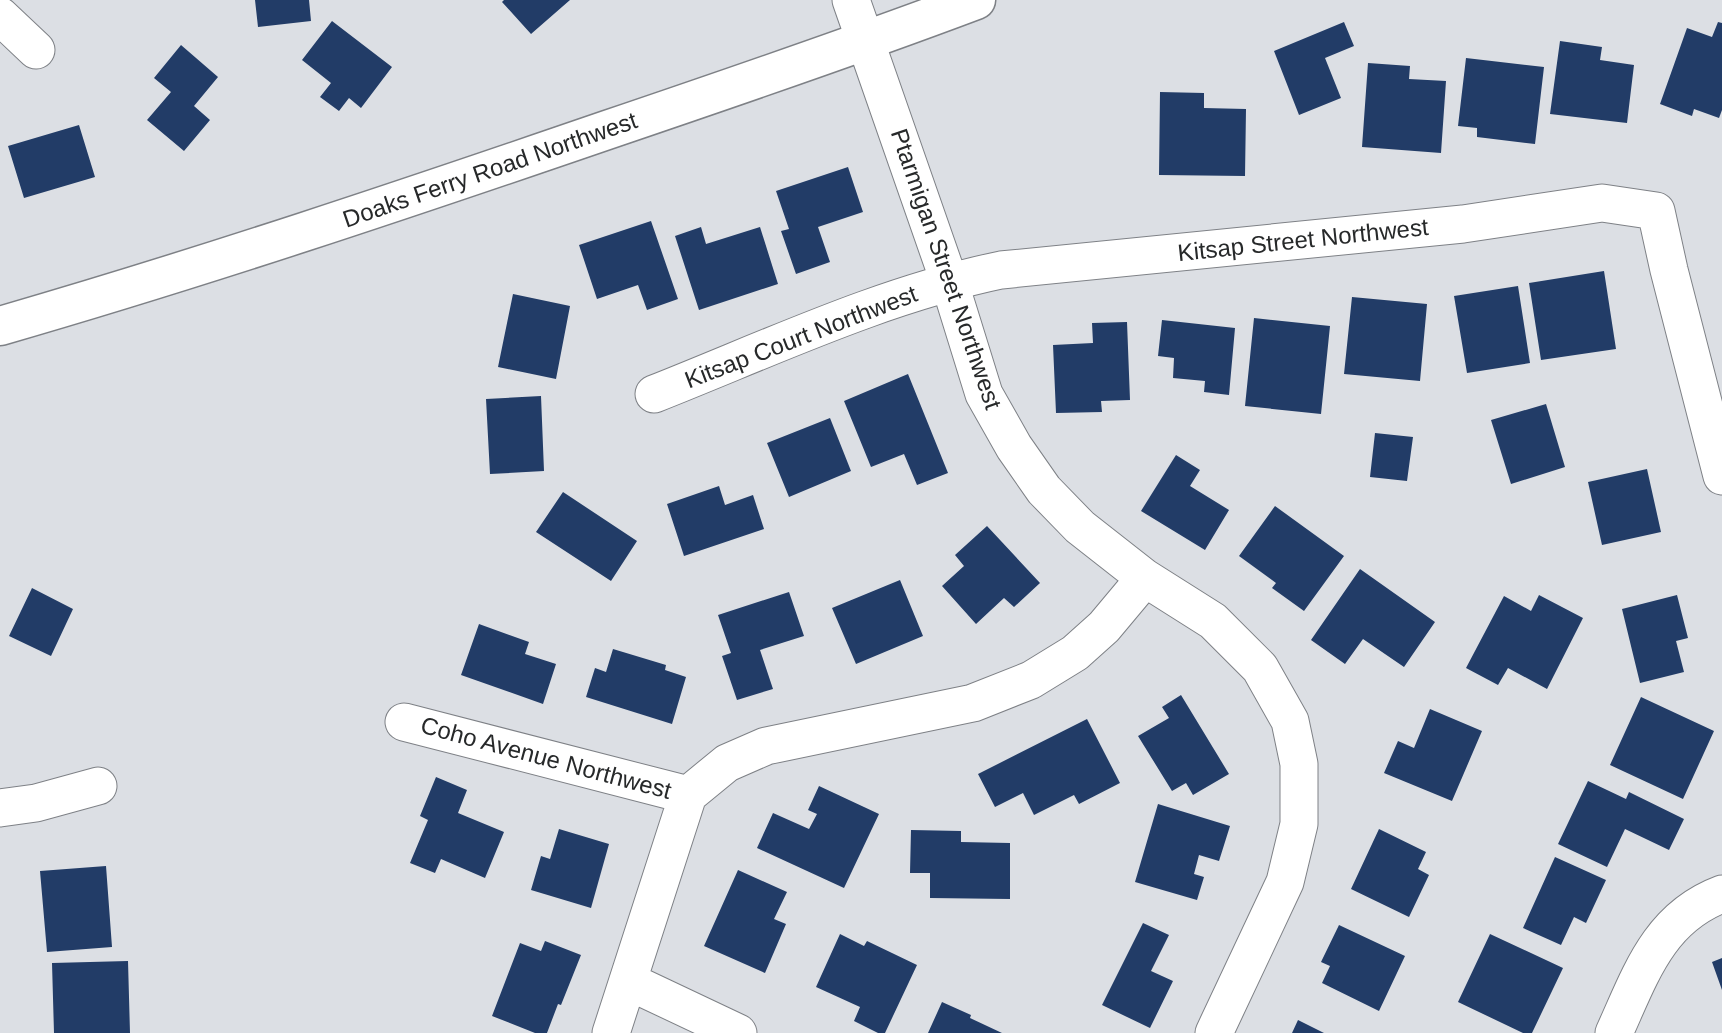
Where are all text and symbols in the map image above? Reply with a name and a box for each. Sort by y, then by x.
street label: Doaks Ferry Road Northwest [339,106,641,233]
street label: Ptarmigan Street Northwest [886,125,1007,413]
street label: Kitsap Street Northwest [1176,213,1430,266]
street label: Kitsap Court Northwest [681,280,921,393]
street label: Coho Avenue Northwest [418,711,675,804]

